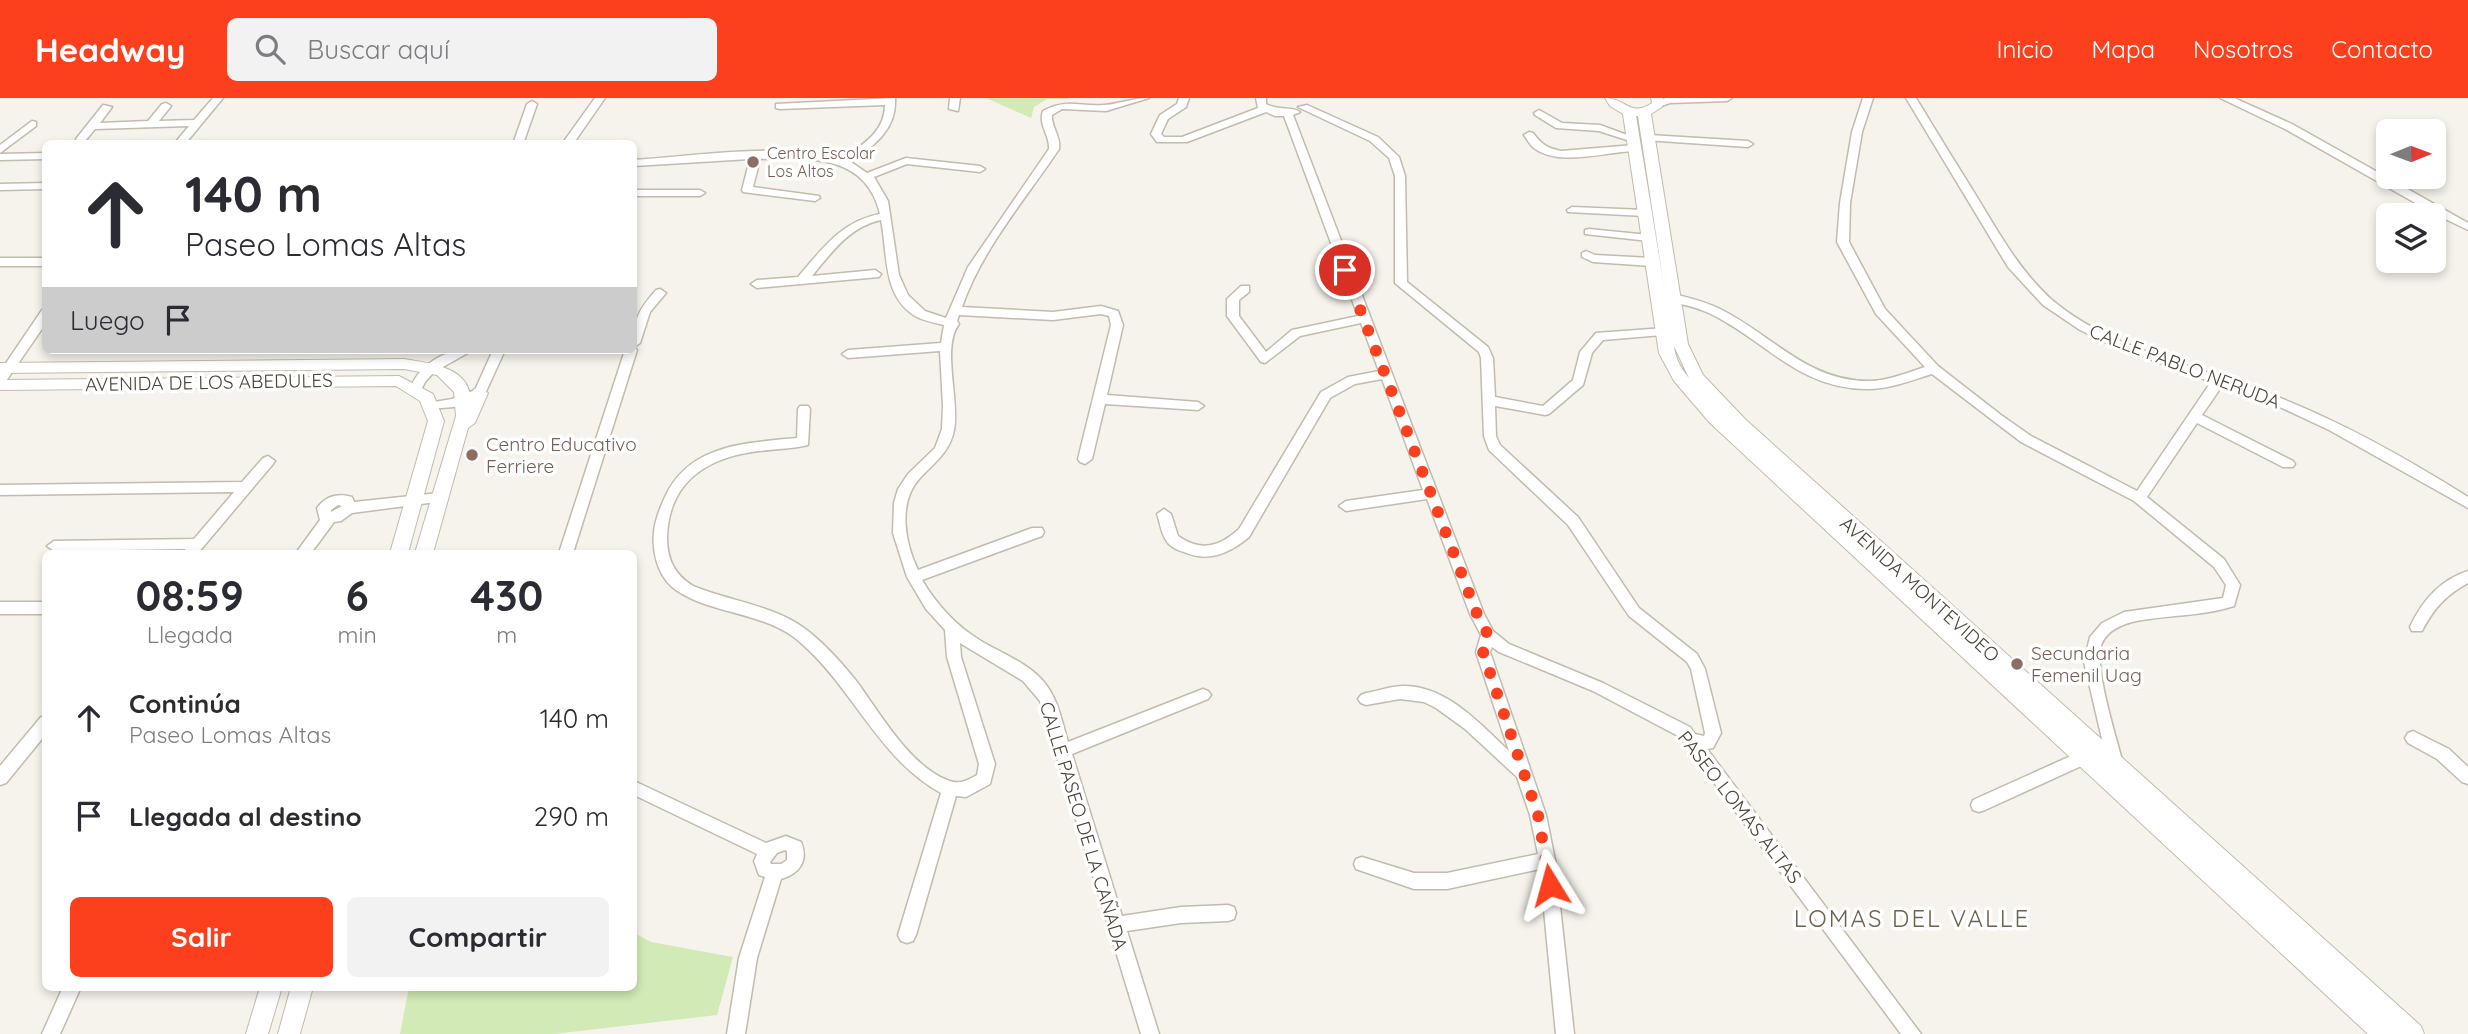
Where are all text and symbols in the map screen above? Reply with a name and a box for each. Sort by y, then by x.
search box [227,18,717,81]
text: Headway [35,29,185,70]
icon: search [251,30,289,68]
text: Buscar aquí [307,33,449,66]
text: Inicio [1996,34,2054,64]
text: Mapa [2092,34,2155,64]
text: Nosotros [2193,34,2293,64]
text: Contacto [2331,34,2433,64]
north arrow [2376,119,2446,189]
map controls [2376,119,2446,273]
place label: Centro Escolar Los Altos [767,143,875,181]
marker: Centro Escolar Los Altos [745,154,761,170]
text: 140 m [185,163,322,224]
icon: ahead [70,168,161,259]
button: layers [2376,203,2446,273]
text: Paseo Lomas Altas [185,224,466,264]
pin [1315,240,1375,300]
icon: arrive [1326,251,1364,289]
icon: arrive [159,301,197,339]
text: Luego [70,304,145,337]
street label: CALLE PABLO NERUDA [2086,319,2284,413]
street label: AVENIDA DE LOS ABEDULES [85,368,333,396]
place label: Centro Educativo Ferriere [486,432,637,478]
marker: Centro Educativo Ferriere [464,447,480,463]
street label: AVENIDA MONTEVIDEO [1835,511,2005,667]
text: 08:59 [136,569,244,622]
text: 6 [346,569,369,622]
text: 430 [470,569,543,622]
text: Llegada [147,620,233,649]
text: min [338,620,377,649]
text: m [496,620,517,649]
place label: Secundaria Femenil Uag [2031,641,2142,687]
marker: Secundaria Femenil Uag [2009,656,2025,672]
text: Continúa [129,687,241,720]
icon: ahead [70,699,108,737]
street label: CALLE PASEO DE LA CAÑADA [1035,699,1133,953]
text: 140 m [540,702,609,735]
text: Paseo Lomas Altas [129,720,331,749]
street label: PASEO LOMAS ALTAS [1673,726,1807,888]
icon: arrive [70,797,108,835]
text: Llegada al destino [129,800,362,833]
text: 290 m [534,800,609,833]
position arrow [1513,848,1587,922]
button: Salir [70,897,333,977]
button: Compartir [347,897,609,977]
district label: LOMAS DEL VALLE [1794,903,2030,933]

